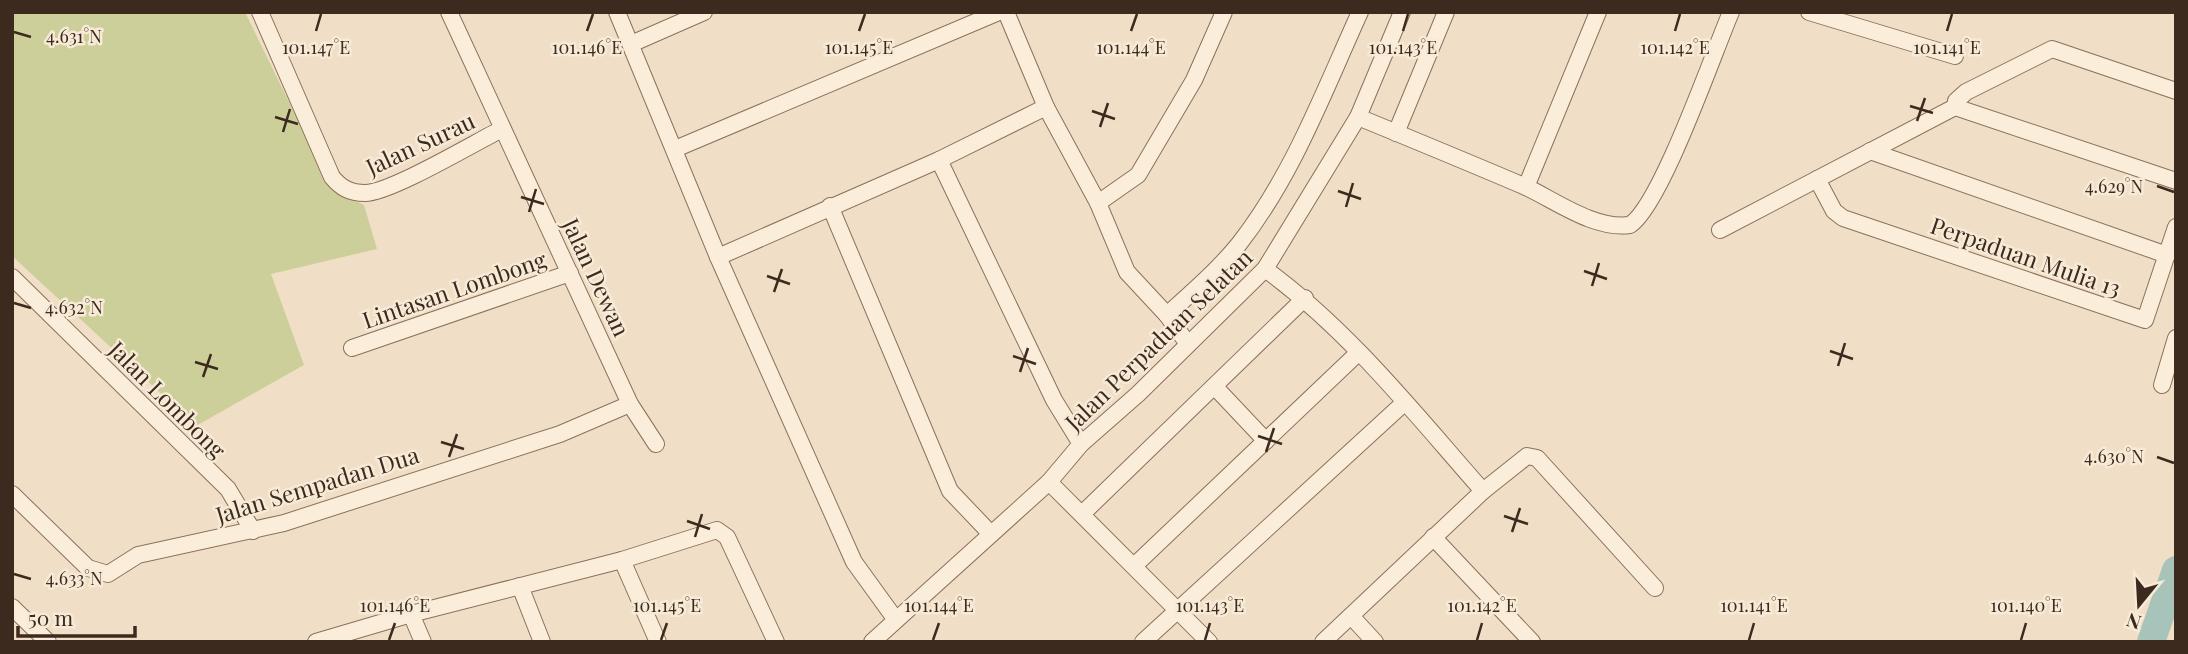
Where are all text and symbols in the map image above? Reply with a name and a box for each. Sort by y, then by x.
text: 4.631°N [46,24,102,48]
text: 101.147°E [282,35,350,59]
text: 101.146°E [552,35,622,59]
text: 101.145°E [825,35,893,59]
text: 101.144°E [1096,35,1166,59]
text: 101.143°E [1369,35,1437,59]
text: 101.142°E [1640,35,1710,59]
text: 101.141°E [1913,35,1981,59]
street label: Jalan Surau [360,104,479,182]
text: 4.629°N [2085,174,2144,198]
street label: Perpaduan Mulia 13 [1927,209,2125,303]
street label: Jalan Dewan [556,212,638,341]
street label: Jalan Perpaduan Selatan [1057,241,1258,437]
street label: Lintasan Lombong [358,243,550,335]
text: 4.632°N [45,295,103,319]
street label: Jalan Lombong [102,333,233,464]
street label: Jalan Sempadan Dua [211,438,423,530]
text: 4.630°N [2084,444,2144,468]
text: 4.633°N [45,566,103,590]
north arrow [2104,570,2174,640]
text: 101.146°E [360,593,430,617]
text: 101.145°E [633,593,701,617]
text: 101.144°E [904,593,974,617]
text: 101.143°E [1176,593,1244,617]
text: 101.142°E [1447,593,1517,617]
text: 101.141°E [1720,593,1788,617]
text: 101.140°E [1990,593,2062,617]
scale bar [18,594,135,638]
text: 50 m [28,603,74,631]
text: N [2123,608,2144,637]

